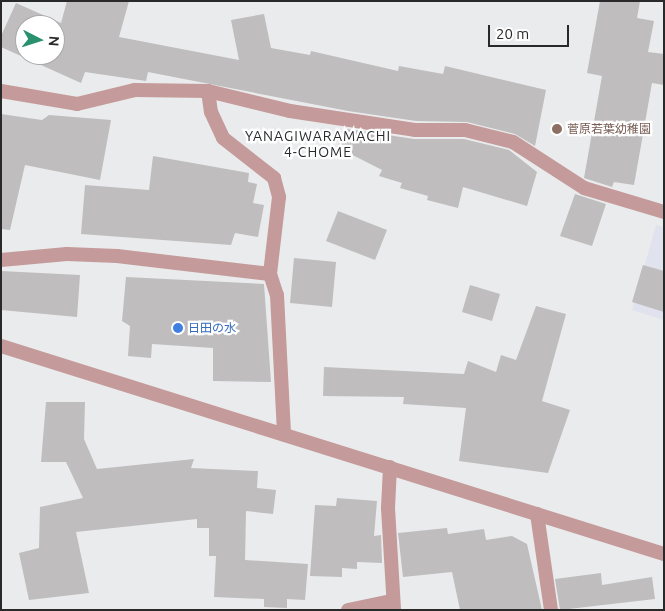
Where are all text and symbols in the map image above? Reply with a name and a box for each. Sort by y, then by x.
north arrow [15,15,65,65]
scale bar [490,15,571,47]
text: 20 m [496,25,529,42]
text: N [46,35,62,47]
place label: 菅原若葉幼稚園 [567,122,651,136]
marker: 菅原若葉幼稚園 [551,123,563,135]
district label: YANAGIWARAMACHI 4-CHOME [243,128,393,160]
place label: 日田の水 [188,321,236,335]
marker: 日田の水 [172,322,184,334]

